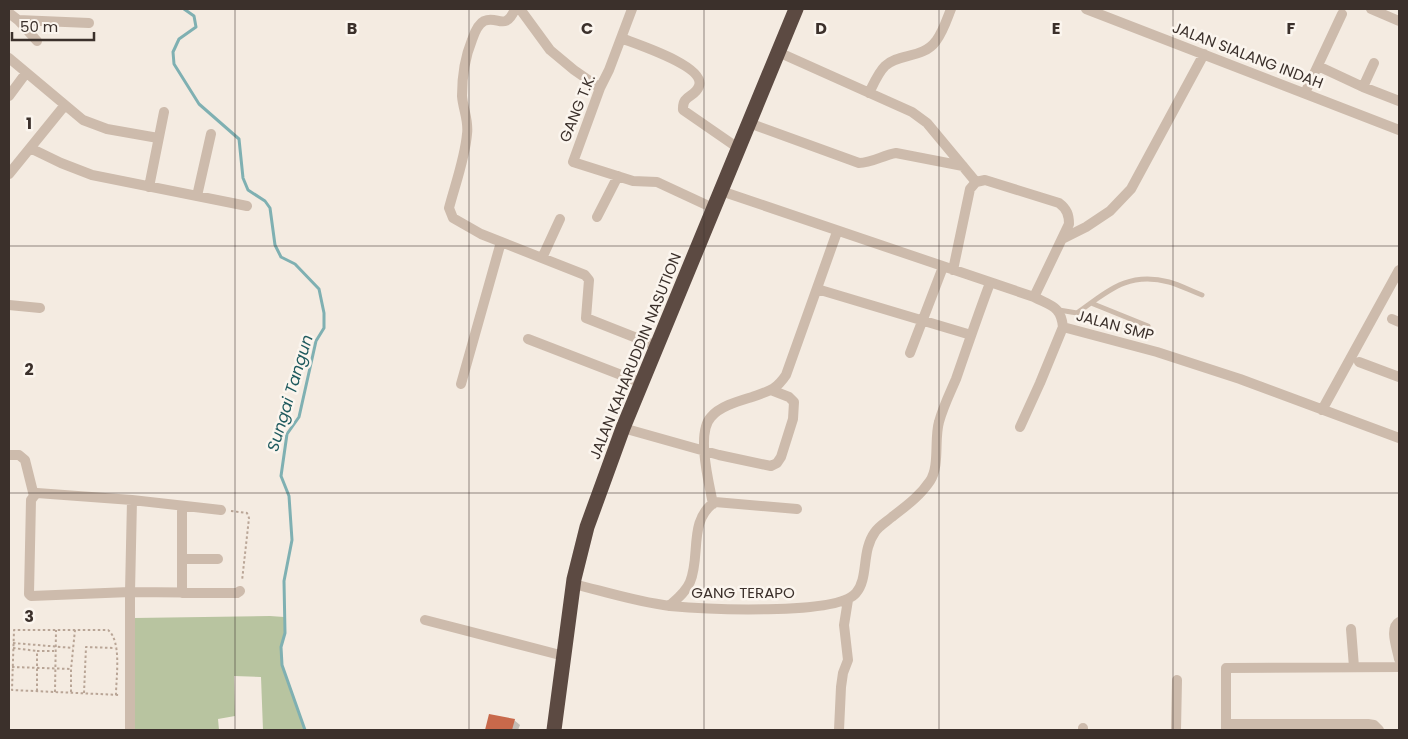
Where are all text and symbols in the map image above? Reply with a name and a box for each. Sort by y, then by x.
scale bar [12,10,95,42]
text: 50 m [20,16,58,37]
text: B [347,17,357,40]
text: C [581,17,593,40]
text: D [815,17,827,40]
text: E [1052,17,1060,40]
street label: JALAN SIALANG INDAH [1170,17,1326,93]
text: F [1287,17,1296,40]
street label: GANG T.K. [554,71,600,145]
text: 1 [26,112,32,135]
street label: JALAN KAHARUDDIN NASUTION [584,250,686,462]
street label: JALAN SMP [1074,305,1156,346]
water label: Sungai Tangun [261,332,319,454]
text: 2 [24,358,34,381]
street label: GANG TERAPO [691,582,795,603]
text: 3 [24,605,34,628]

